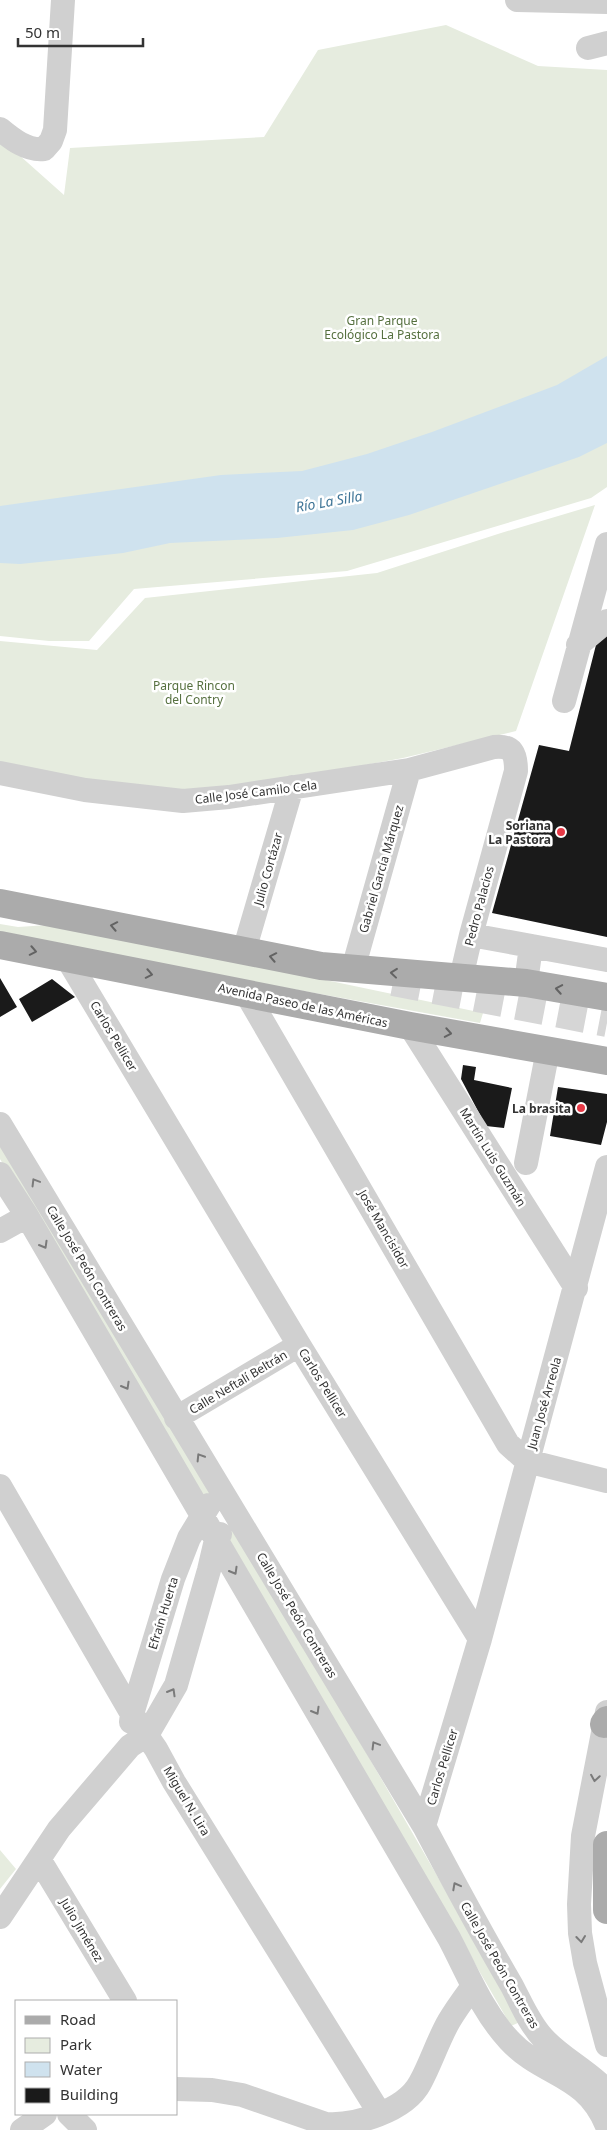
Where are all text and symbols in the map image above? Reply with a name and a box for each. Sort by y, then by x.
scale bar [18,15,142,47]
text: 50 m [25,22,60,42]
park label: Gran Parque Ecológico La Pastora [324,312,440,343]
water label: Río La Silla [294,486,364,516]
park label: Parque Rincon del Contry [153,677,235,708]
street label: Calle José Camilo Cela [194,776,318,808]
street label: Gabriel García Márquez [355,803,407,935]
place label: Soriana La Pastora [488,817,551,848]
marker: Soriana La Pastora [555,826,567,838]
street label: Julio Cortázar [249,830,287,909]
street label: Pedro Palacios [460,864,498,948]
one-way arrow [110,921,118,931]
one-way arrow [29,946,38,956]
one-way arrow [269,952,278,962]
one-way arrow [390,967,398,978]
one-way arrow [145,968,153,978]
street label: Avenida Paseo de las Américas [217,979,390,1031]
one-way arrow [555,984,563,994]
street label: Carlos Pellicer [86,998,142,1074]
one-way arrow [444,1028,453,1038]
place label: La brasita [512,1100,571,1117]
marker: La brasita [575,1102,587,1114]
street label: Martín Luis Guzmán [456,1104,530,1210]
one-way arrow [32,1179,42,1188]
street label: José Mancisidor [354,1186,414,1272]
street label: Calle José Peón Contreras [43,1202,131,1334]
one-way arrow [37,1240,47,1249]
street label: Carlos Pellicer [295,1345,351,1421]
street label: Calle Neftalí Beltrán [186,1346,290,1418]
street label: Juan José Arreola [522,1355,565,1452]
one-way arrow [119,1380,129,1389]
one-way arrow [197,1453,207,1462]
street label: Calle José Peón Contreras [253,1549,341,1681]
one-way arrow [228,1566,238,1575]
street label: Efraín Huerta [144,1575,182,1651]
one-way arrow [165,1689,175,1698]
one-way arrow [310,1706,320,1715]
street label: Carlos Pellicer [422,1727,462,1807]
one-way arrow [372,1742,382,1751]
street label: Miguel N. Lira [160,1763,214,1839]
one-way arrow [590,1773,600,1782]
one-way arrow [452,1882,462,1891]
street label: Julio Jiménez [56,1894,108,1965]
street label: Calle José Peón Contreras [457,1899,543,2032]
one-way arrow [575,1935,586,1943]
legend [15,2000,178,2115]
text: Road [60,2009,96,2029]
text: Park [60,2034,92,2054]
text: Water [60,2059,102,2079]
text: Building [60,2084,118,2104]

